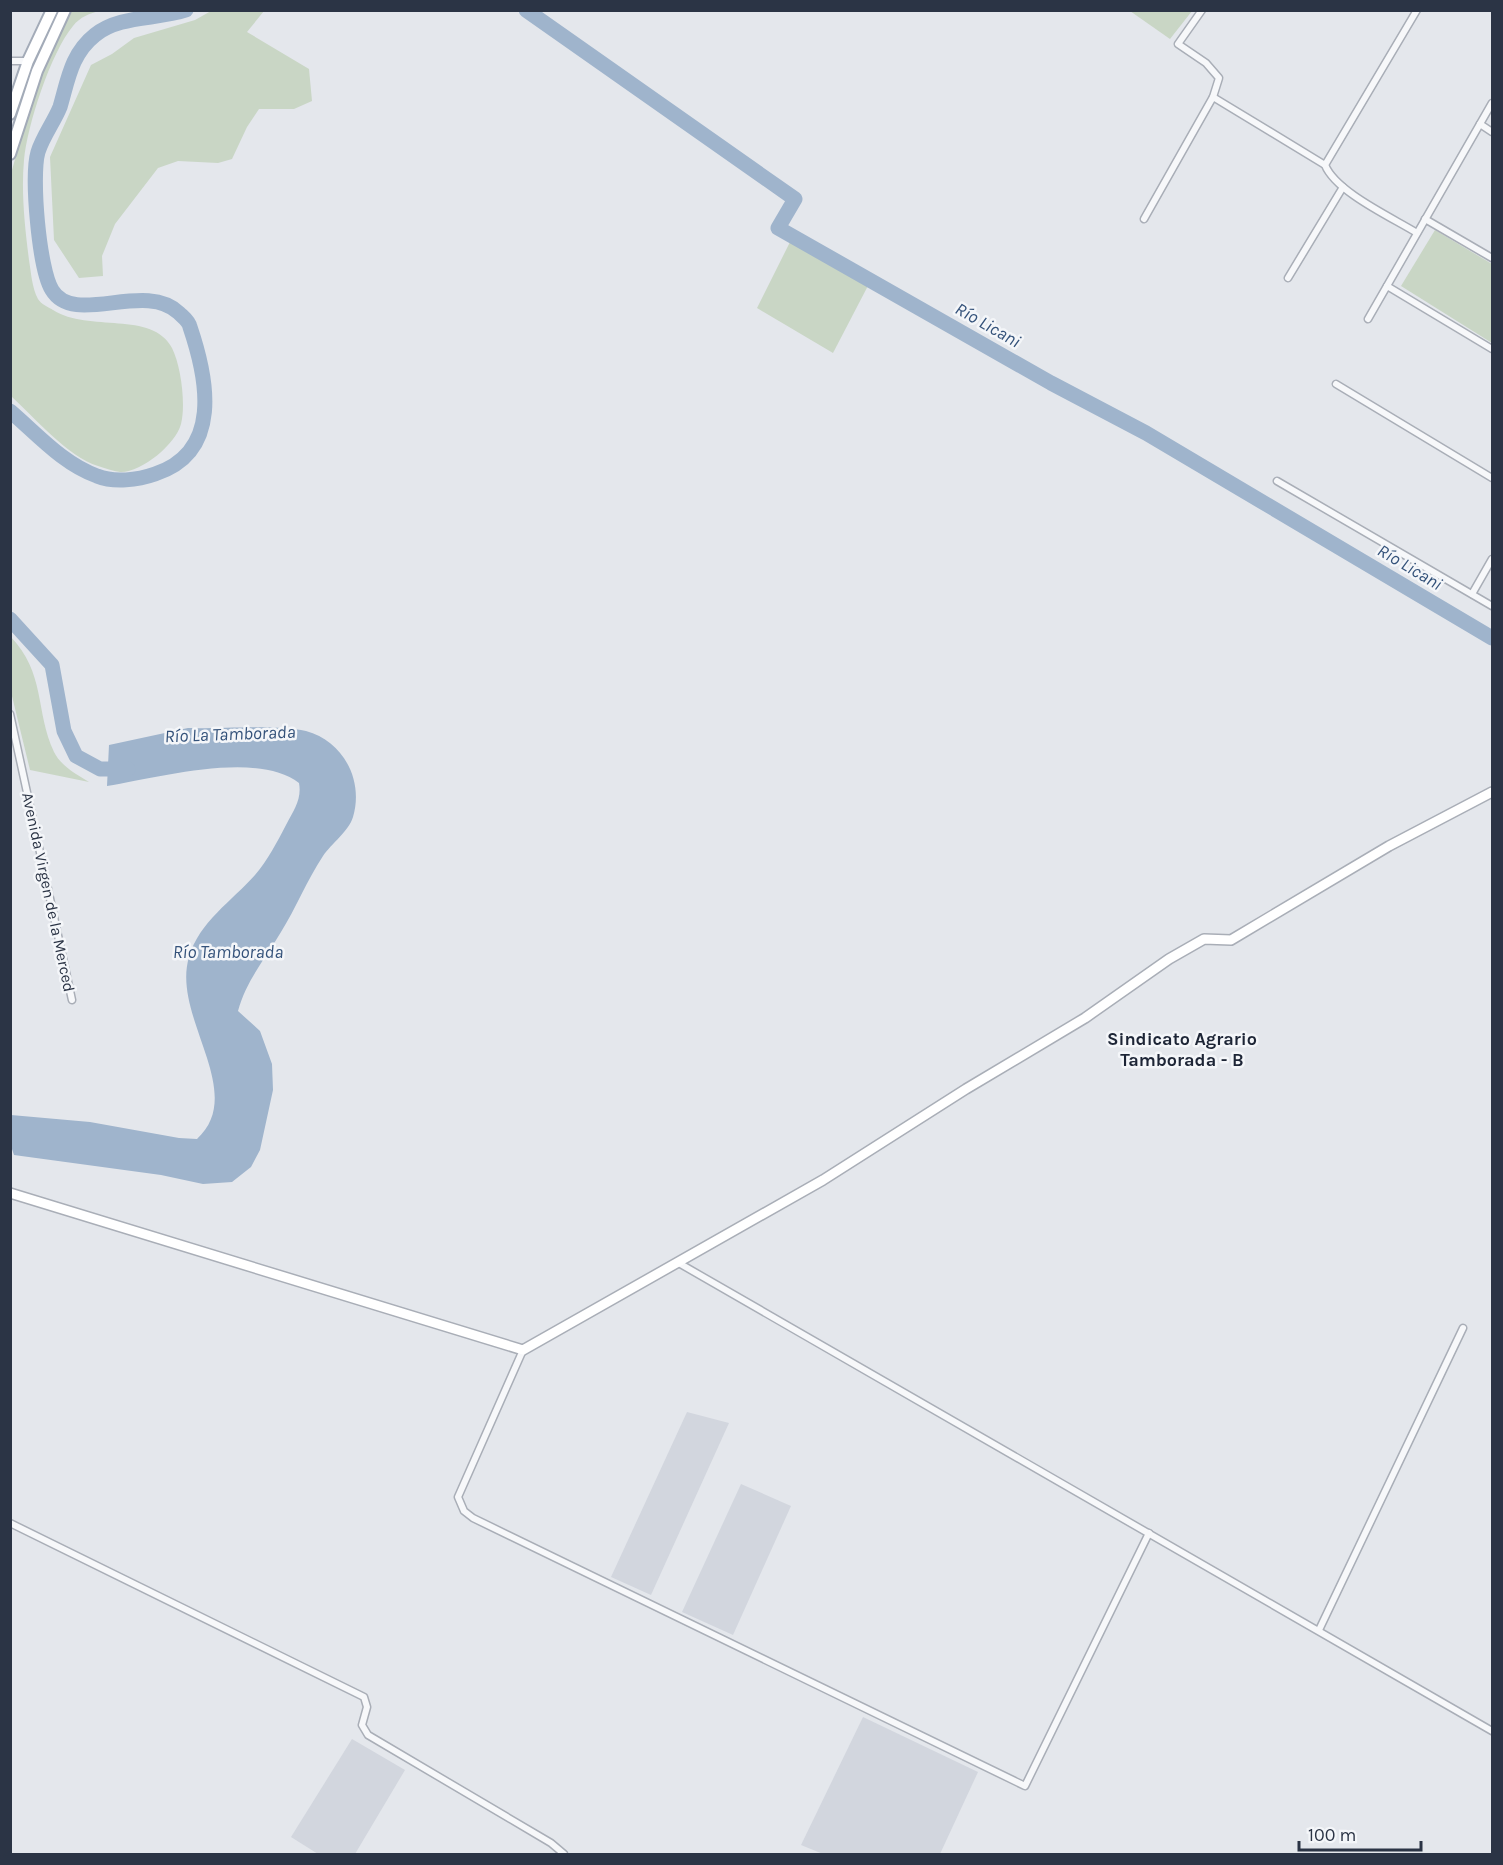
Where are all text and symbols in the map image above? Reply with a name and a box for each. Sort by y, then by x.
water label: Río Licani [951,297,1025,353]
water label: Río Licani [1374,539,1447,595]
water label: Río La Tamborada [164,721,296,747]
street label: Avenida Virgen de la Merced [18,791,79,994]
water label: Río Tamborada [173,941,283,963]
district label: Sindicato Agrario Tamborada - B [1107,1028,1257,1071]
scale bar [1299,1814,1420,1852]
text: 100 m [1308,1824,1356,1846]

